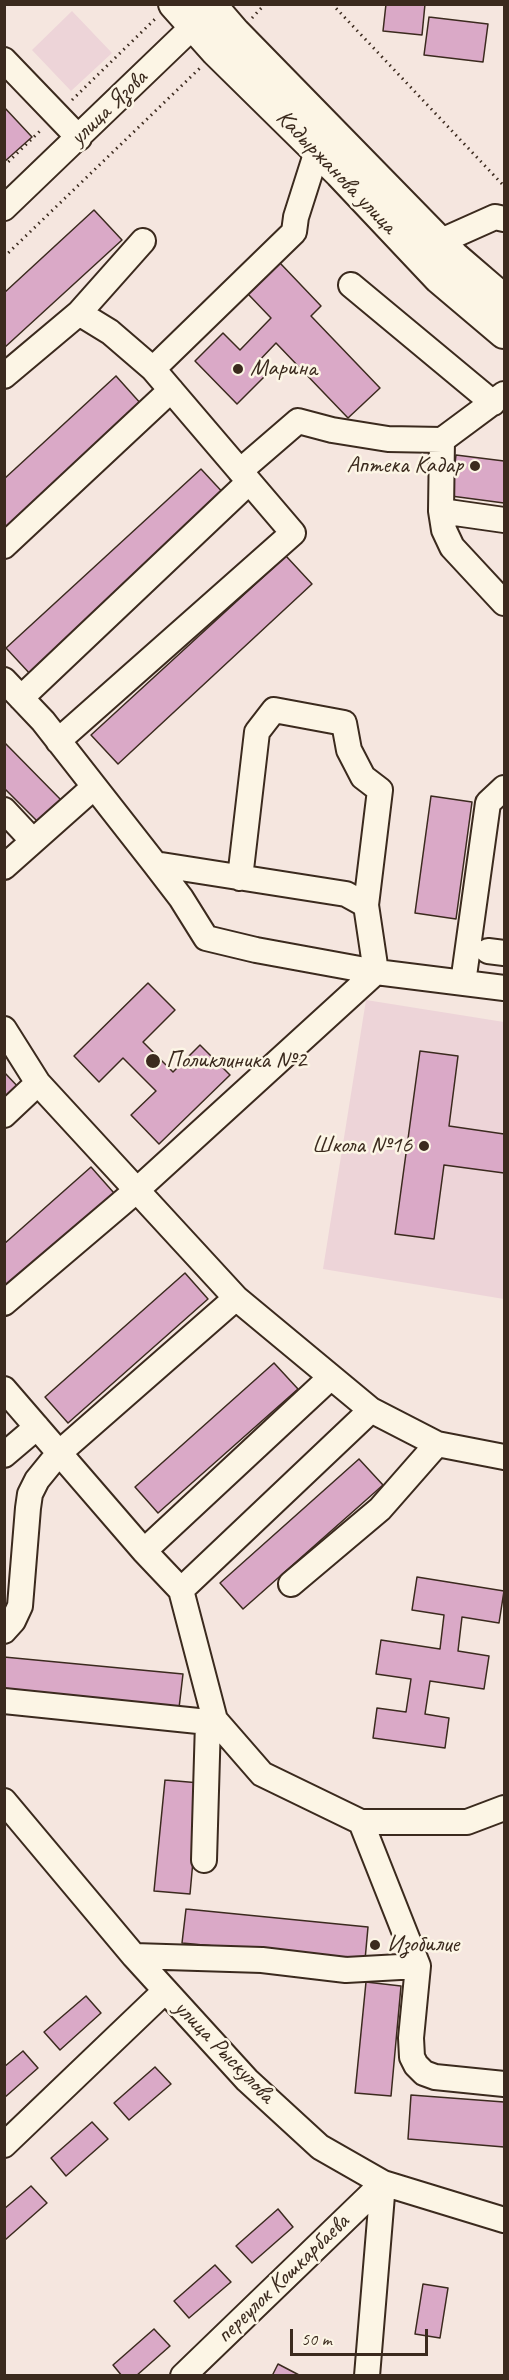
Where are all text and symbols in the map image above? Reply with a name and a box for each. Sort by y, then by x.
street label: улица Язова [64,64,154,152]
street label: Кадыржанова улица [269,104,403,240]
place label: Марина [250,355,317,383]
marker: Марина [231,362,245,376]
place label: Аптека Кадар [347,452,463,480]
marker: Аптека Кадар [468,459,482,473]
place label: Поликлиника №2 [166,1047,306,1075]
marker: Поликлиника №2 [144,1052,162,1070]
place label: Школа №16 [312,1132,412,1160]
marker: Школа №16 [417,1139,431,1153]
place label: Изобилие [387,1931,459,1959]
marker: Изобилие [368,1938,382,1952]
street label: улица Рыскулова [167,1994,281,2110]
street label: переулок Кошкарбаева [210,2208,356,2350]
scale bar [293,2317,431,2355]
text: 50 m [301,2328,332,2350]

